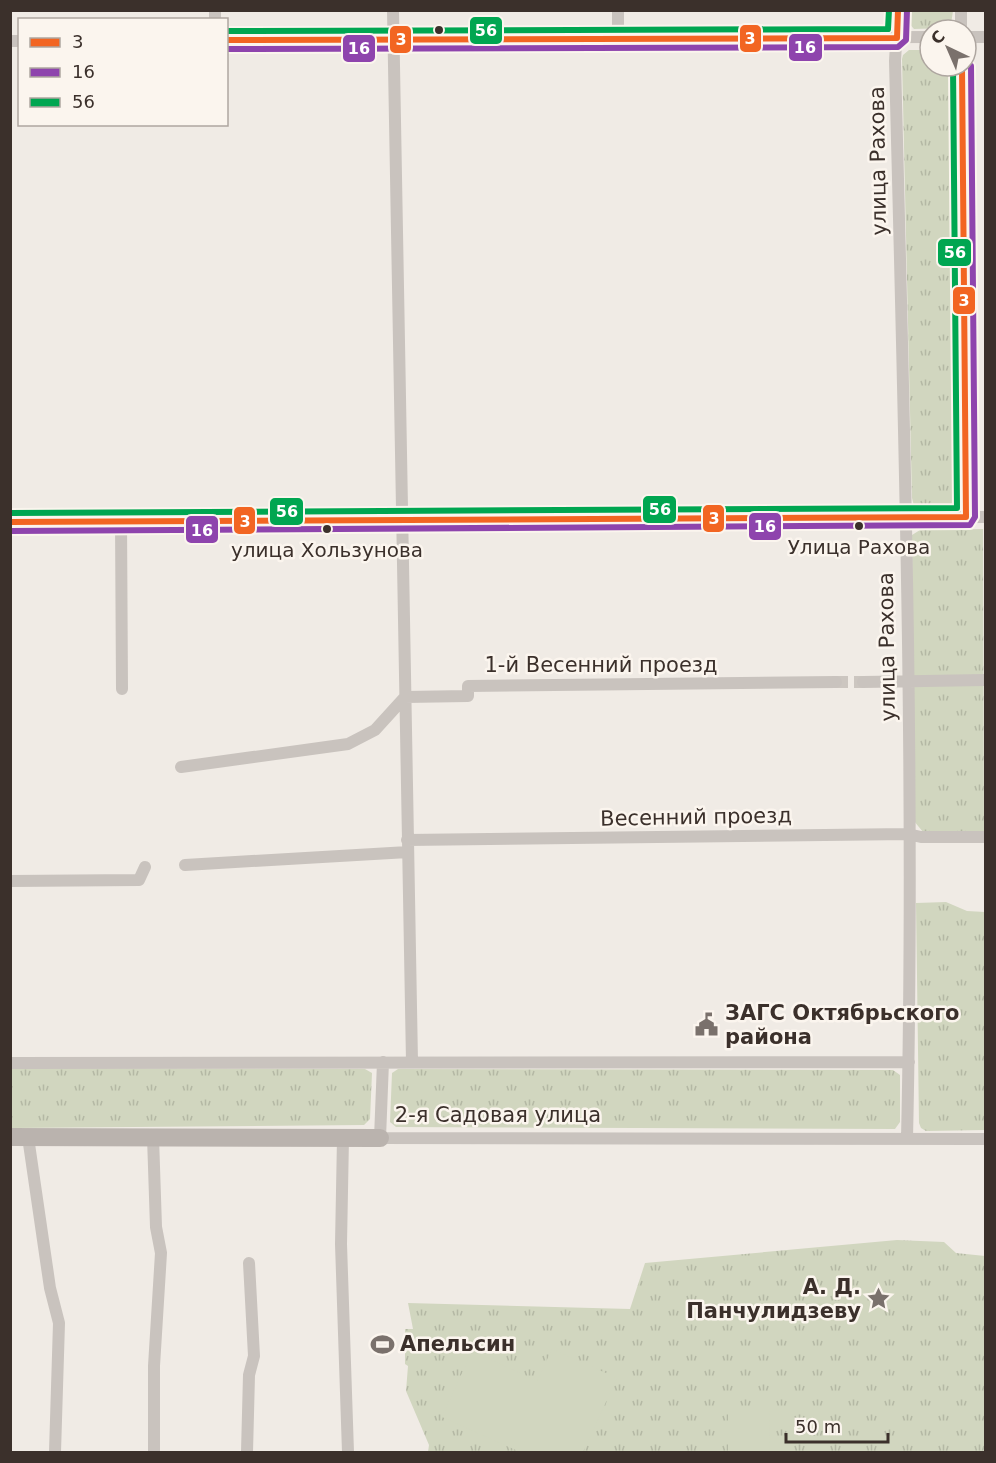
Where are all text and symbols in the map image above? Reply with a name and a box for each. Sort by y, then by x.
line badge: 56 [469,16,503,45]
legend [18,18,228,126]
north arrow [918,18,978,78]
text: 56 [475,21,497,40]
unlabelled marker [433,24,445,36]
line badge: 3 [739,24,762,53]
line badge: 3 [389,25,412,54]
text: С [927,27,949,48]
text: 3 [744,29,756,48]
text: 3 [395,30,407,49]
text: 3 [72,31,83,52]
line badge: 16 [788,33,823,62]
line badge: 16 [342,34,376,63]
text: 16 [794,38,816,57]
text: 16 [348,39,370,58]
text: 16 [72,61,95,82]
street label: улица Рахова [865,86,891,236]
text: 56 [72,91,95,112]
line badge: 56 [937,238,972,267]
text: 56 [944,243,966,262]
line badge: 3 [952,286,976,315]
text: 3 [958,291,970,310]
line badge: 56 [642,495,677,524]
line badge: 56 [269,497,304,526]
text: 56 [649,500,671,519]
text: 56 [276,502,298,521]
line badge: 3 [702,504,725,533]
line badge: 3 [233,506,256,535]
text: 3 [708,509,720,528]
text: 3 [239,512,251,531]
line badge: 16 [748,512,782,541]
line badge: 16 [185,515,219,544]
text: 16 [754,517,776,536]
marker: Улица Рахова [853,520,865,532]
text: 16 [191,521,213,540]
marker: улица Хользунова [321,523,333,535]
place label: Улица Рахова [788,535,930,559]
place label: улица Хользунова [231,538,423,562]
street label: улица Рахова [874,572,900,722]
street label: 1-й Весенний проезд [485,653,718,677]
street label: Весенний проезд [600,803,792,831]
place label: ЗАГС Октябрьского района [725,1001,960,1049]
public building icon: ЗАГС Октябрьского района [694,1012,720,1038]
street label: 2-я Садовая улица [395,1103,601,1127]
place label: А. Д. Панчулидзеву [686,1275,861,1323]
place icon: А. Д. Панчулидзеву [866,1286,892,1312]
sports icon: Апельсин [369,1331,395,1357]
place label: Апельсин [400,1332,515,1356]
scale bar [786,1406,888,1444]
text: 50 m [795,1416,841,1437]

